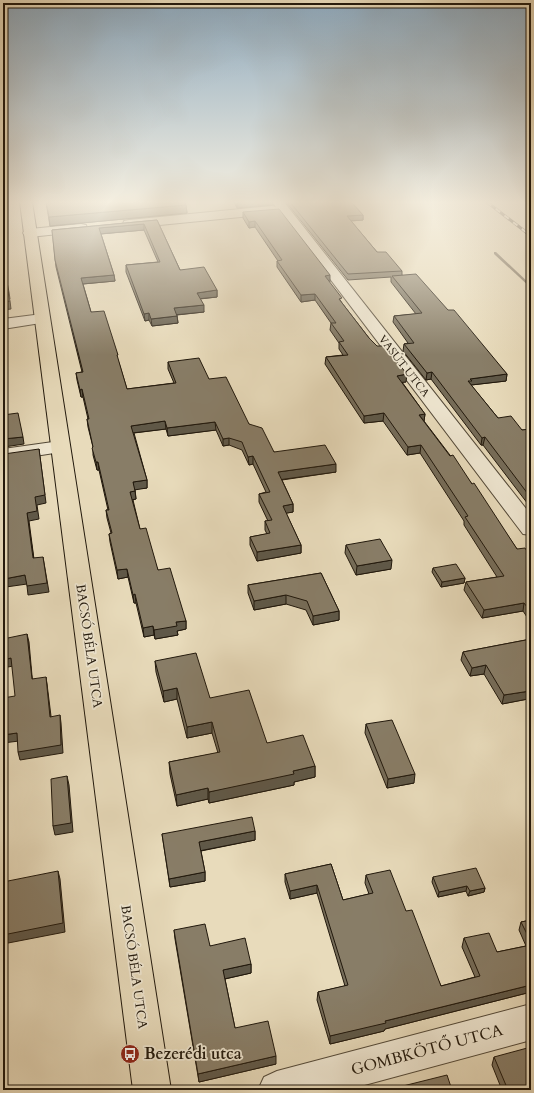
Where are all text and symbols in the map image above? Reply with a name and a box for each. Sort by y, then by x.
street label: VASÚT UTCA [375,332,433,400]
street label: BACSÓ BÉLA UTCA [71,583,107,710]
street label: BACSÓ BÉLA UTCA [116,904,152,1031]
street label: GOMBKÖTŐ UTCA [349,1019,506,1081]
bus stop icon: Bezerédi utca [119,1043,141,1065]
place label: Bezerédi utca [144,1043,242,1065]

